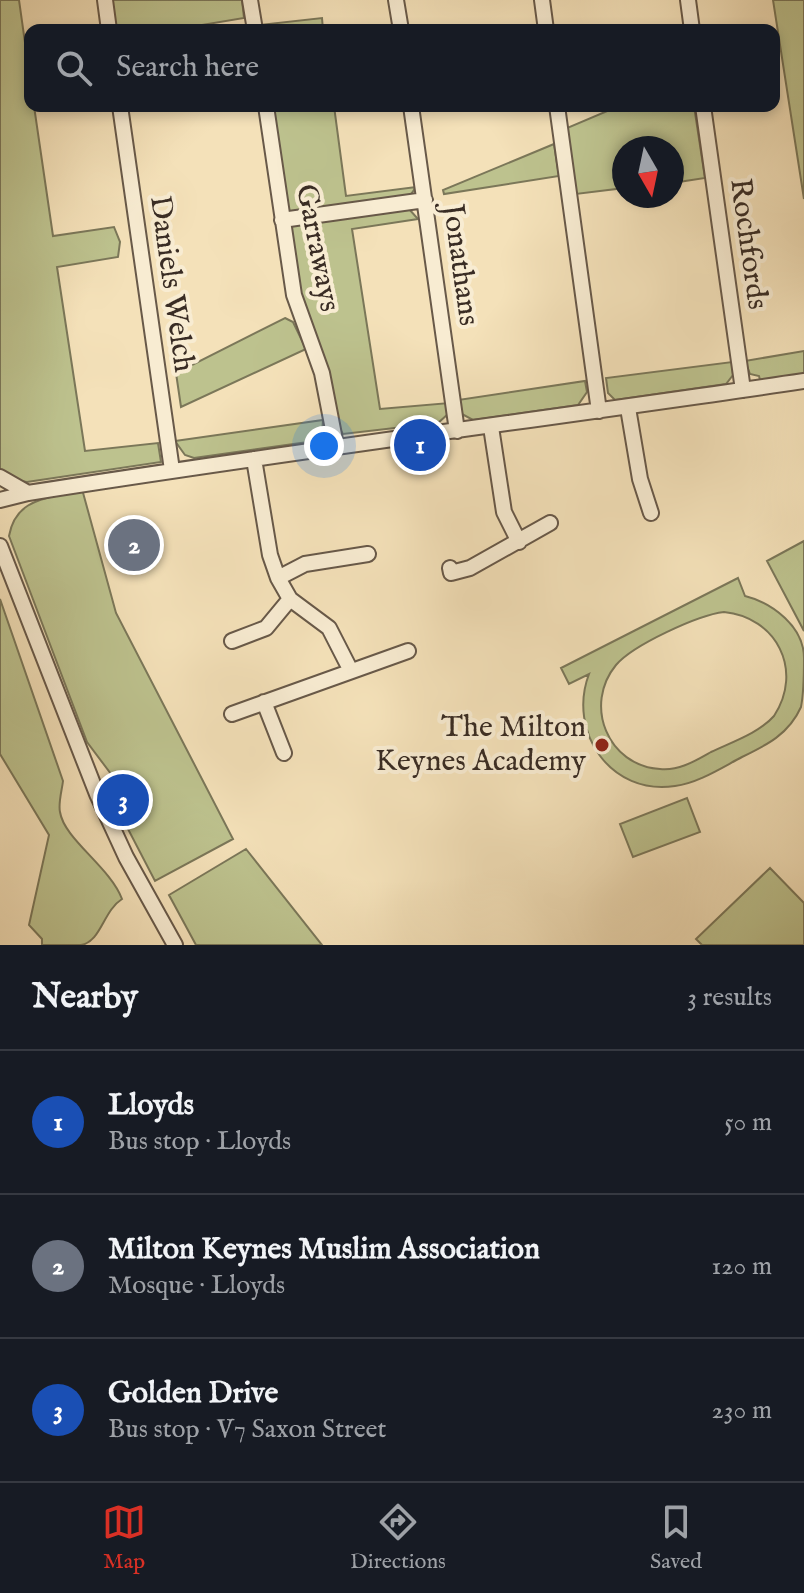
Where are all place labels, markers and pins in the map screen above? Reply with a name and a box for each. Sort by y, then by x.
pin: 1 [394,415,446,475]
pin: 2 [108,515,160,575]
place label: The Milton Keynes Academy [375,709,586,781]
marker: The Milton Keynes Academy [593,736,611,754]
pin: 3 [97,770,149,830]

